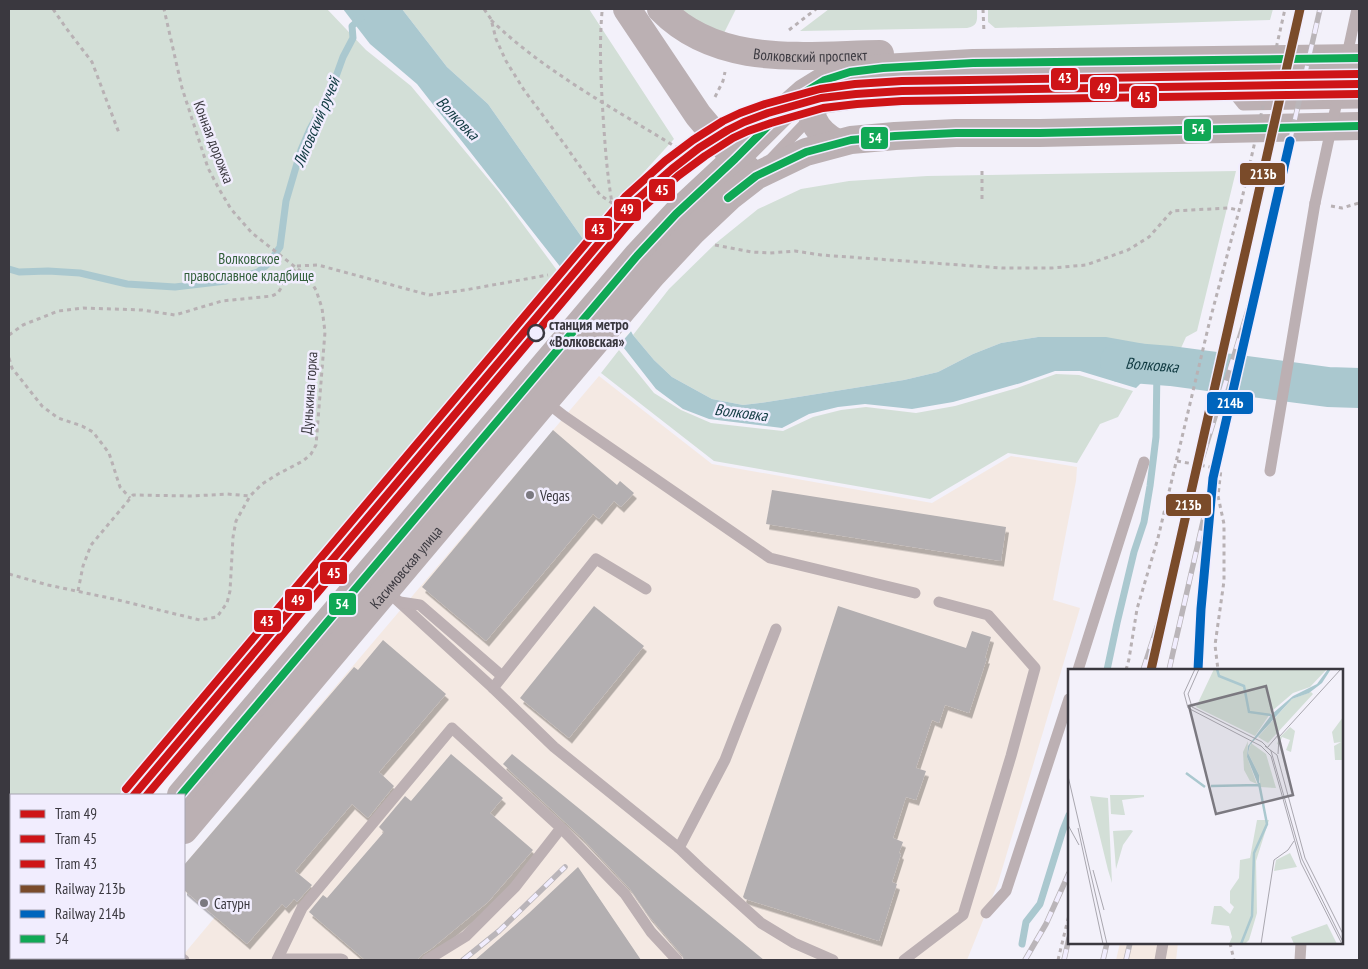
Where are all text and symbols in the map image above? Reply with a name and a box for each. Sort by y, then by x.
street label: Волковский проспект [752,43,868,65]
line badge: 43 [1050,67,1079,91]
text: 43 [1058,69,1072,87]
water label: Лиговский ручей [288,73,345,171]
line badge: 49 [1089,76,1118,100]
text: 49 [1097,79,1111,97]
line badge: 45 [1130,85,1158,109]
text: 45 [1137,88,1151,106]
water label: Волковка [432,92,485,145]
street label: Конная дорожка [190,98,238,186]
line badge: 54 [1183,118,1212,142]
text: 54 [1191,120,1205,138]
line badge: 54 [860,126,889,150]
text: 54 [868,129,882,147]
line badge: 213Ь [1239,162,1286,186]
text: 213Ь [1250,165,1277,183]
line badge: 45 [648,178,676,202]
text: 45 [655,181,669,199]
line badge: 49 [613,198,642,222]
text: 49 [620,200,634,218]
line badge: 43 [584,217,613,241]
text: 43 [591,220,605,238]
park label: Волковское православное кладбище [184,249,314,285]
place label: станция метро «Волковская» [549,315,629,351]
marker: станция метро «Волковская» [527,324,545,342]
street label: Дунькина горка [297,351,321,435]
water label: Волковка [1125,352,1181,377]
line badge: 214Ь [1206,391,1254,415]
text: 214Ь [1217,394,1244,412]
water label: Волковка [713,399,770,425]
place label: Vegas [539,486,570,505]
marker: Vegas [524,489,536,501]
line badge: 213Ь [1165,493,1212,517]
text: 213Ь [1175,496,1202,514]
street label: Касимовская улица [365,521,446,612]
line badge: 45 [319,561,348,585]
text: 45 [327,564,341,582]
line badge: 49 [284,588,313,612]
text: 49 [291,591,305,609]
line badge: 54 [328,592,357,616]
text: 54 [335,595,349,613]
line badge: 43 [253,609,282,633]
text: 43 [260,612,274,630]
inset map [1068,669,1343,944]
legend [10,794,185,959]
text: Tram 49 [55,804,97,823]
text: Tram 45 [55,829,97,848]
text: Tram 43 [55,854,97,873]
text: Railway 213Ь [55,879,125,898]
place label: Сатурн [214,894,250,913]
marker: Сатурн [198,897,210,909]
text: Railway 214Ь [55,904,125,923]
text: 54 [55,929,69,948]

